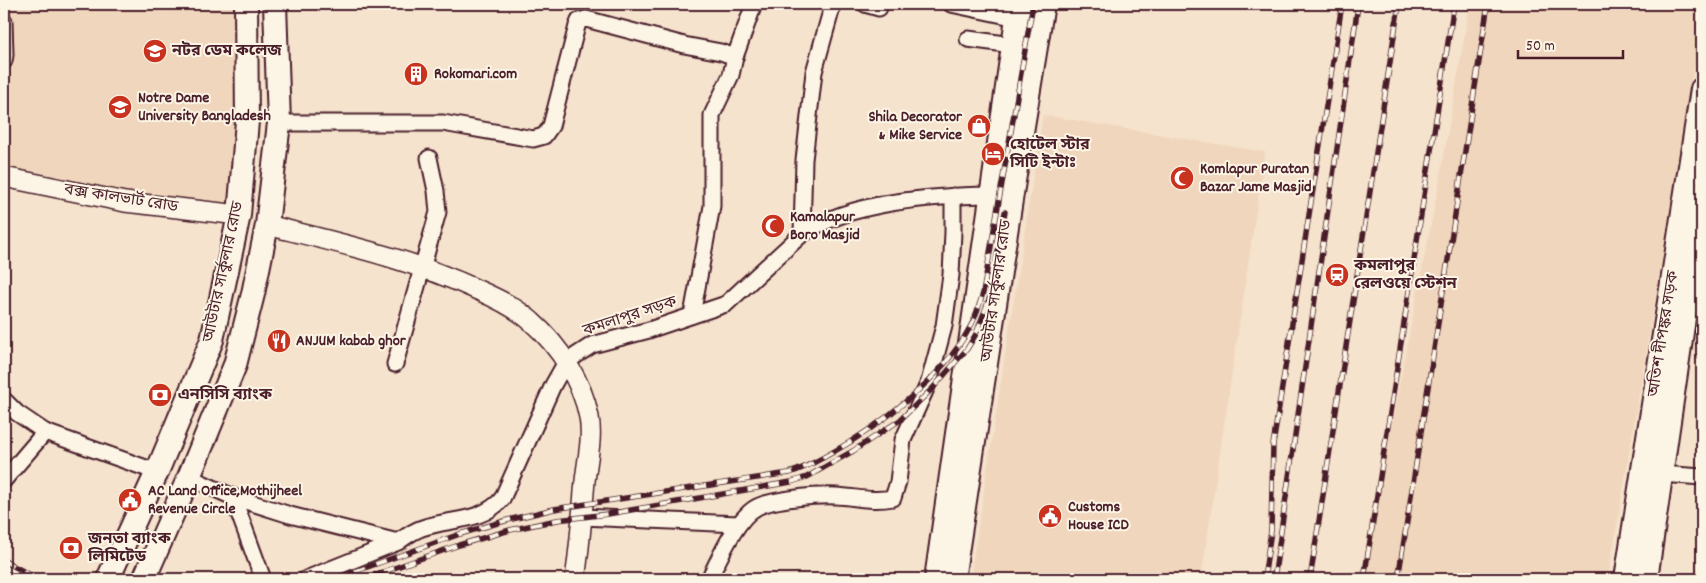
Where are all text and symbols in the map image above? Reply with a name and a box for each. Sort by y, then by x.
scale bar [1518,28,1624,60]
text: 50 m [1526,36,1555,58]
school or university icon: নটর ডেম কলেজ [142,38,168,64]
place label: নটর ডেম কলেজ [171,40,282,63]
building icon: Rokomari.com [403,61,429,87]
place label: Rokomari.com [434,63,517,86]
place label: Notre Dame University Bangladesh [138,87,271,128]
school or university icon: Notre Dame University Bangladesh [107,94,133,120]
place label: Shila Decorator & Mike Service [868,106,963,147]
shop icon: Shila Decorator & Mike Service [966,113,992,139]
place label: হোটেল স্টার সিটি ইন্টাঃ [1009,134,1090,175]
hotel icon: হোটেল স্টার সিটি ইন্টাঃ [980,141,1006,167]
place label: Komlapur Puratan Bazar Jame Masjid [1200,158,1312,199]
mosque icon: Komlapur Puratan Bazar Jame Masjid [1169,165,1195,191]
street label: বক্স কালভার্ট রোড [61,178,180,219]
street label: আউটার সার্কুলার রোড [198,199,250,346]
place label: Kamalapur Boro Masjid [790,206,860,247]
mosque icon: Kamalapur Boro Masjid [760,213,786,239]
street label: আউটার সার্কুলার রোড [975,218,1018,365]
place label: কমলাপুর রেলওয়ে স্টেশন [1353,255,1458,296]
station icon: কমলাপুর রেলওয়ে স্টেশন [1324,262,1350,288]
street label: অতিশ দীপঙ্কর সড়ক [1643,268,1685,400]
street label: কমলাপুর সড়ক [579,291,681,343]
restaurant icon: ANJUM kabab ghor [266,328,292,354]
place label: ANJUM kabab ghor [296,330,407,353]
bank icon: এনসিসি ব্যাংক [147,382,173,408]
place label: এনসিসি ব্যাংক [178,384,273,407]
place label: AC Land Office,Mothijheel Revenue Circle [148,480,302,521]
public building icon: AC Land Office,Mothijheel Revenue Circle [117,487,143,513]
place label: Customs House ICD [1068,496,1130,537]
public building icon: Customs House ICD [1037,503,1063,529]
place label: জনতা ব্যাংক লিমিটেড [87,528,172,569]
bank icon: জনতা ব্যাংক লিমিটেড [58,535,84,561]

